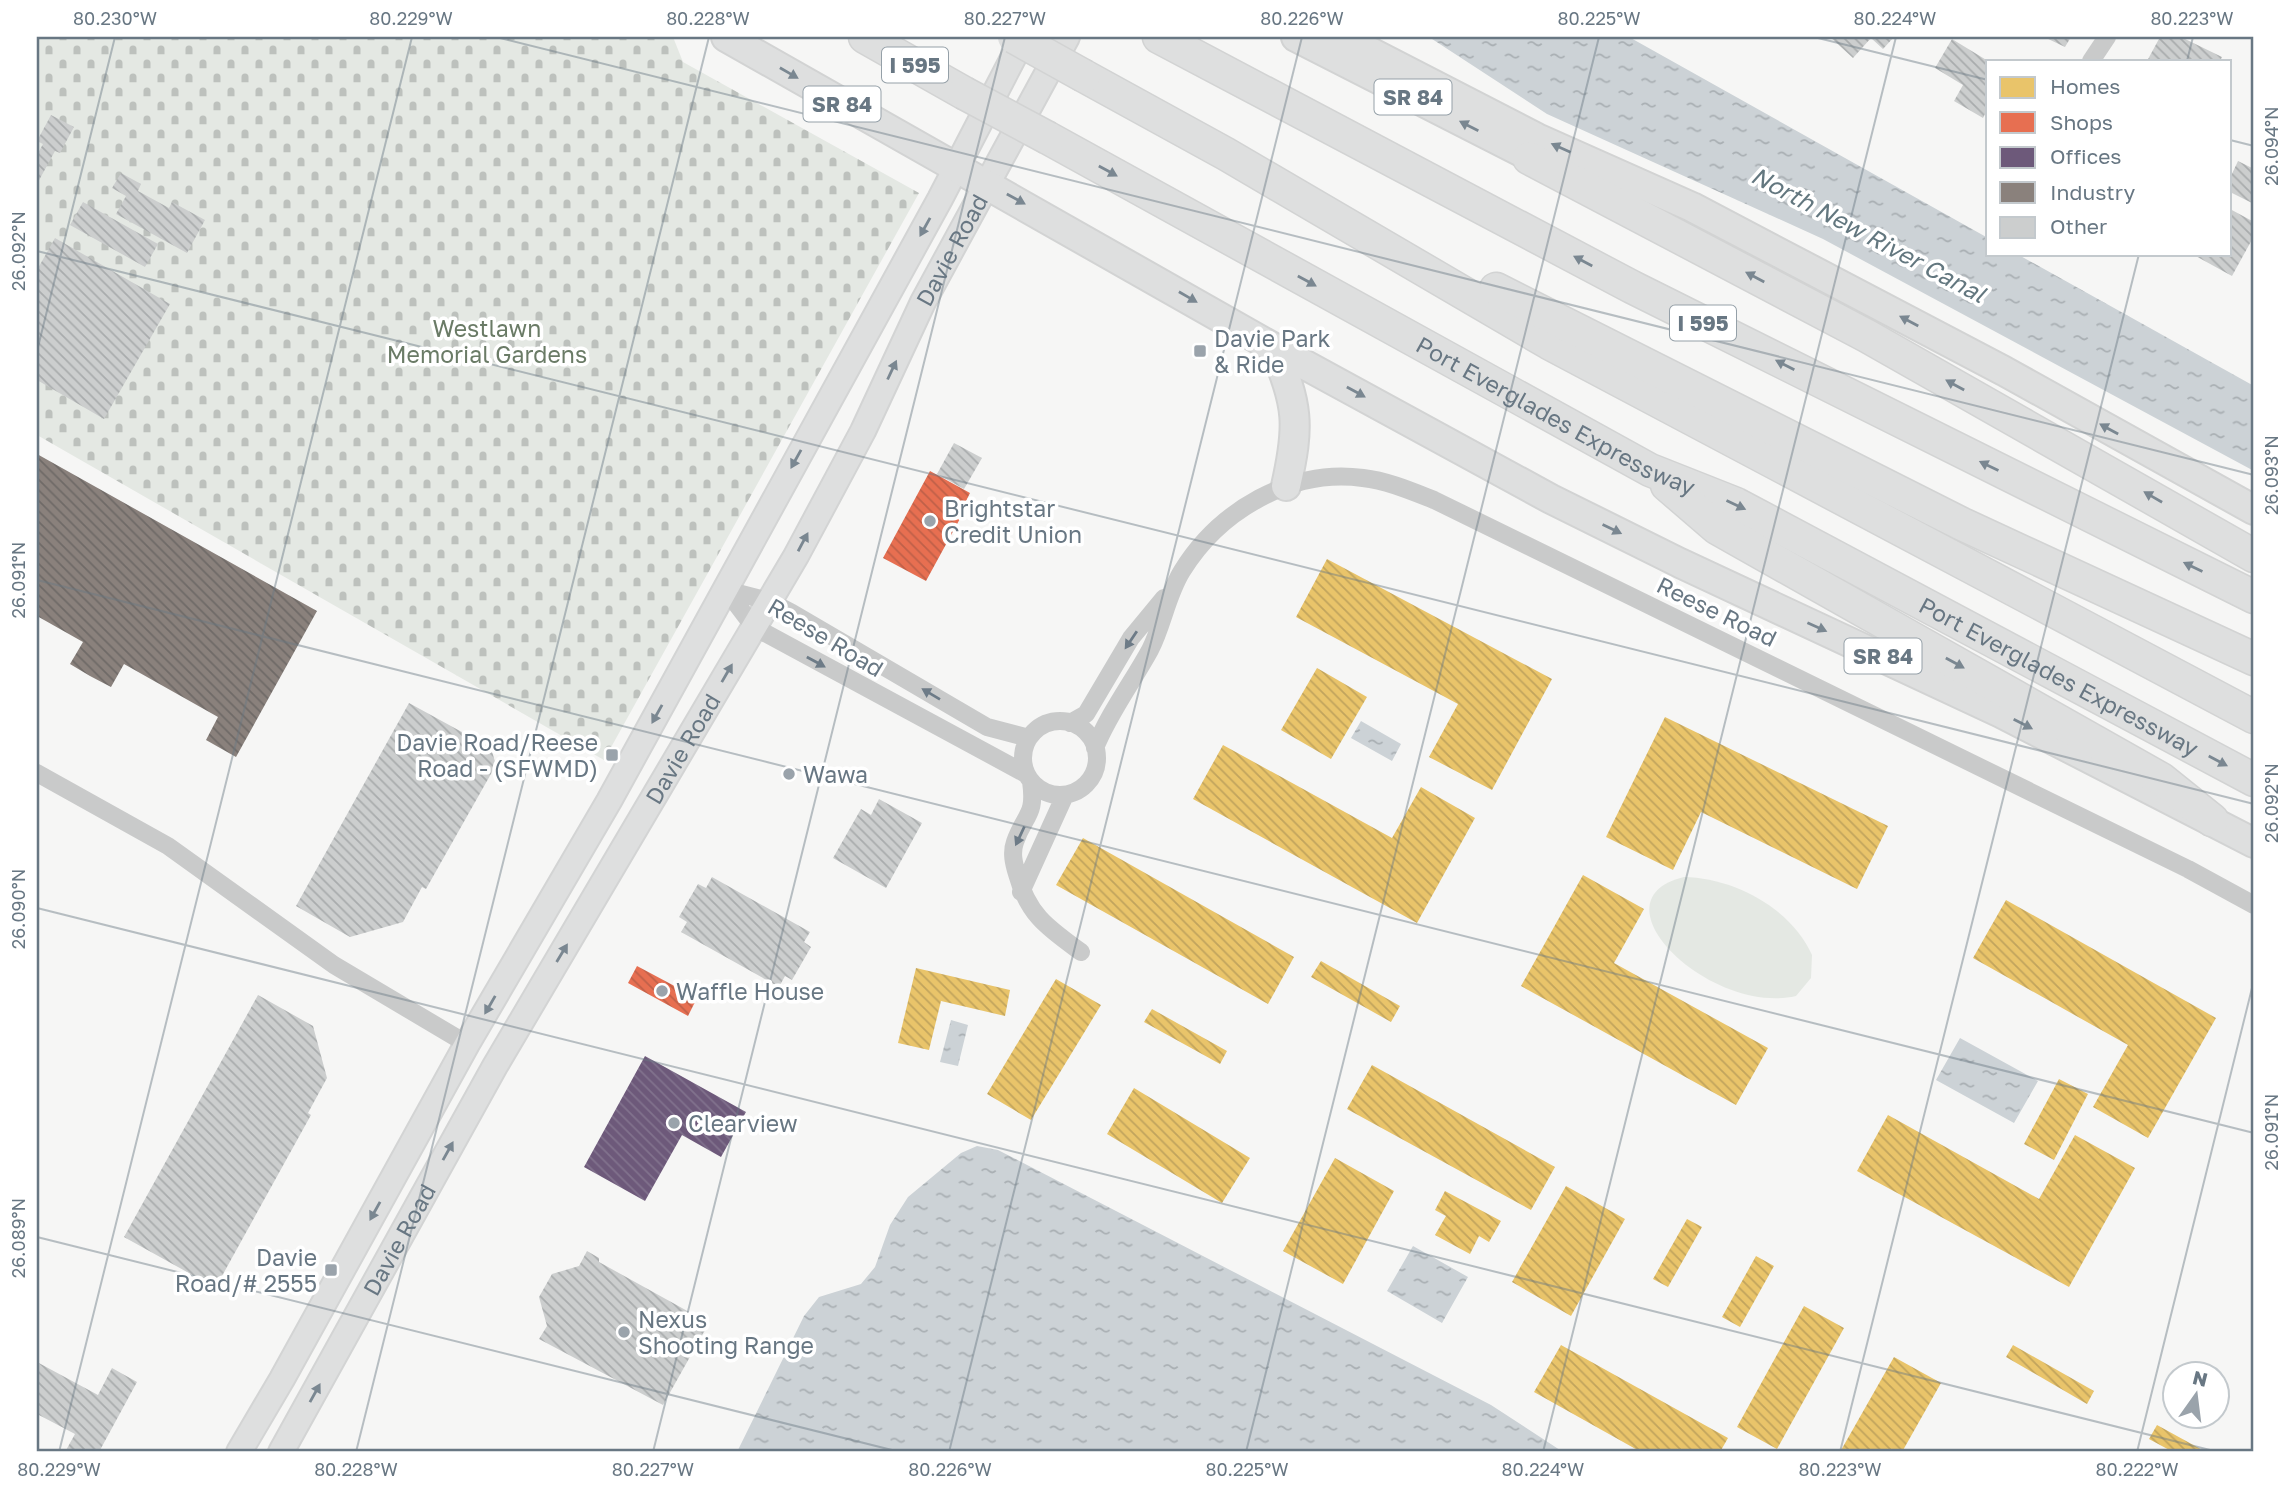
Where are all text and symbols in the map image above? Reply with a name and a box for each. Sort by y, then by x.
text: 80.230°W [73,7,157,29]
text: 80.229°W [369,7,453,29]
text: 80.228°W [666,7,750,29]
text: 80.227°W [964,7,1046,29]
text: 80.226°W [1260,7,1344,29]
text: 80.225°W [1557,7,1641,29]
text: 80.224°W [1854,7,1936,29]
text: 80.223°W [2150,7,2234,29]
road number: I 595 [882,48,948,82]
legend [1986,60,2232,256]
one-way arrow [779,67,798,79]
text: Homes [2050,73,2120,99]
road number: SR 84 [1374,80,1452,114]
road number: SR 84 [804,86,880,122]
text: 26.094°N [2260,106,2282,186]
text: Shops [2050,109,2113,135]
one-way arrow [1459,121,1479,132]
one-way arrow [1550,142,1571,153]
text: Offices [2050,143,2121,169]
water label: North New River Canal [1747,160,1992,309]
one-way arrow [1098,165,1117,177]
text: Industry [2050,179,2135,205]
street label: Davie Road [910,189,993,311]
one-way arrow [1006,193,1025,205]
text: 26.092°N [7,211,29,291]
text: Other [2050,213,2107,239]
one-way arrow [919,217,931,237]
one-way arrow [1573,255,1593,267]
one-way arrow [1745,271,1765,283]
one-way arrow [1297,275,1317,287]
one-way arrow [1178,291,1197,304]
road number: I 595 [1670,306,1736,340]
park label: Westlawn Memorial Gardens [387,314,587,368]
one-way arrow [1899,315,1919,326]
place label: Davie Park & Ride [1214,324,1331,378]
street label: Port Everglades Expressway [1412,330,1700,501]
marker: Davie Park & Ride [1192,343,1208,359]
one-way arrow [887,359,898,380]
one-way arrow [1775,359,1795,371]
one-way arrow [1945,379,1965,391]
one-way arrow [1346,386,1365,398]
one-way arrow [2100,423,2119,435]
text: 26.093°N [2260,435,2282,515]
one-way arrow [790,450,802,469]
one-way arrow [1979,460,1999,471]
one-way arrow [2144,491,2163,503]
place label: Brightstar Credit Union [944,494,1082,548]
one-way arrow [1726,499,1746,511]
marker: Brightstar Credit Union [922,513,938,529]
one-way arrow [1602,524,1622,535]
one-way arrow [798,532,809,552]
text: 26.091°N [7,542,29,618]
one-way arrow [2183,561,2203,572]
street label: Reese Road [1653,570,1781,652]
street label: Port Everglades Expressway [1915,590,2204,762]
street label: Reese Road [763,592,889,682]
one-way arrow [1807,621,1827,633]
one-way arrow [1124,631,1138,649]
road number: SR 84 [1844,638,1922,674]
one-way arrow [806,656,826,668]
one-way arrow [1946,657,1965,669]
one-way arrow [721,663,733,682]
street label: Davie Road [639,688,726,809]
one-way arrow [922,688,941,701]
one-way arrow [651,704,663,723]
one-way arrow [2013,719,2033,730]
place label: Davie Road/Reese Road - (SFWMD) [396,728,598,782]
marker: Davie Road/Reese Road - (SFWMD) [604,747,620,763]
one-way arrow [2209,755,2228,767]
place label: Wawa [803,760,868,788]
text: 26.092°N [2260,763,2282,843]
marker: Wawa [781,766,797,782]
one-way arrow [1014,826,1025,846]
text: 26.090°N [7,869,29,949]
one-way arrow [555,944,568,963]
place label: Waffle House [676,977,824,1005]
marker: Waffle House [654,983,670,999]
one-way arrow [484,996,496,1015]
text: 26.091°N [2260,1094,2282,1170]
place label: Clearview [688,1109,798,1137]
marker: Clearview [666,1115,682,1131]
one-way arrow [442,1141,454,1160]
street label: Davie Road [357,1179,441,1300]
text: 26.089°N [7,1198,29,1278]
one-way arrow [369,1201,381,1221]
place label: Davie Road/# 2555 [175,1243,317,1297]
marker: Davie Road/# 2555 [323,1262,339,1278]
place label: Nexus Shooting Range [638,1305,814,1359]
marker: Nexus Shooting Range [616,1324,632,1340]
north arrow [2162,1360,2232,1430]
text: N [2190,1365,2210,1391]
one-way arrow [309,1383,321,1402]
text: 80.229°W [17,1458,101,1480]
text: 80.228°W [314,1458,398,1480]
text: 80.227°W [612,1458,694,1480]
text: 80.226°W [908,1458,992,1480]
text: 80.225°W [1205,1458,1289,1480]
text: 80.224°W [1502,1458,1584,1480]
text: 80.223°W [1798,1458,1882,1480]
text: 80.222°W [2095,1458,2179,1480]

